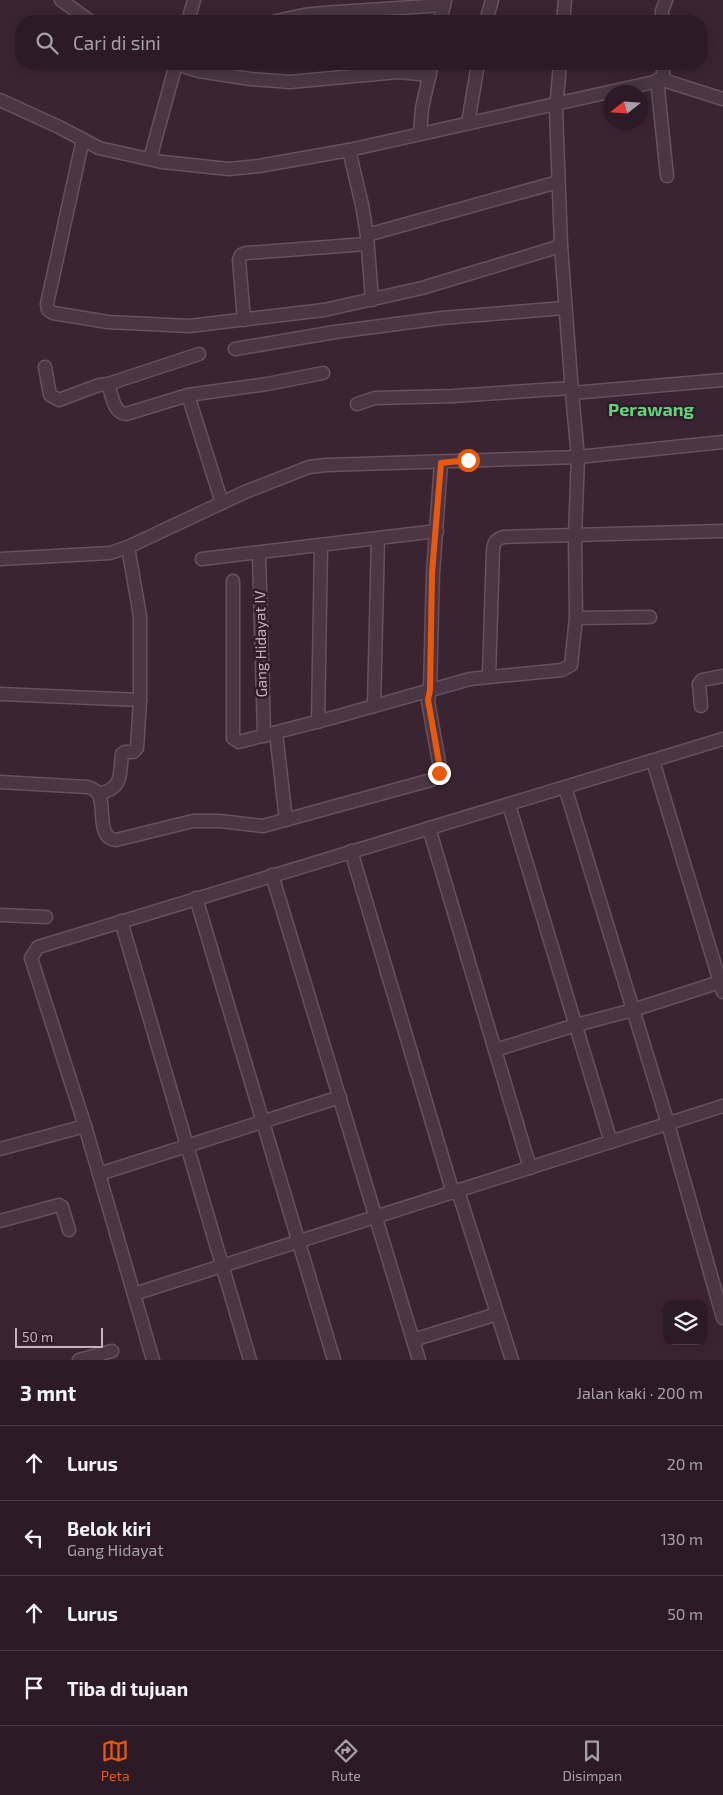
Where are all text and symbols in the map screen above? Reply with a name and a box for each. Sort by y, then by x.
search box [15,15,708,70]
icon: search [33,29,61,57]
text: Cari di sini [73,31,161,54]
north arrow [603,85,648,130]
district label: Perawang [608,398,694,420]
route start [457,449,480,472]
street label: Gang Hidayat IV [250,590,270,698]
route end [428,762,451,785]
map controls [663,1300,708,1345]
button: layers [663,1300,708,1345]
scale bar [15,1325,102,1348]
text: 50 m [22,1328,53,1345]
text: 3 mnt [20,1380,76,1405]
text: Jalan kaki · 200 m [577,1383,703,1402]
icon: ahead [20,1449,48,1477]
text: Lurus [67,1452,118,1475]
text: 20 m [667,1454,703,1473]
text: Belok kiri [67,1517,151,1540]
icon: left [20,1524,48,1552]
text: 130 m [661,1529,703,1548]
text: Gang Hidayat [67,1540,164,1559]
icon: ahead [20,1599,48,1627]
text: Lurus [67,1602,118,1625]
text: 50 m [667,1604,703,1623]
icon: arrive [20,1674,48,1702]
text: Tiba di tujuan [67,1677,188,1700]
tab: Peta [101,1737,130,1784]
tab: Rute [331,1737,361,1784]
tab: Disimpan [563,1737,622,1784]

